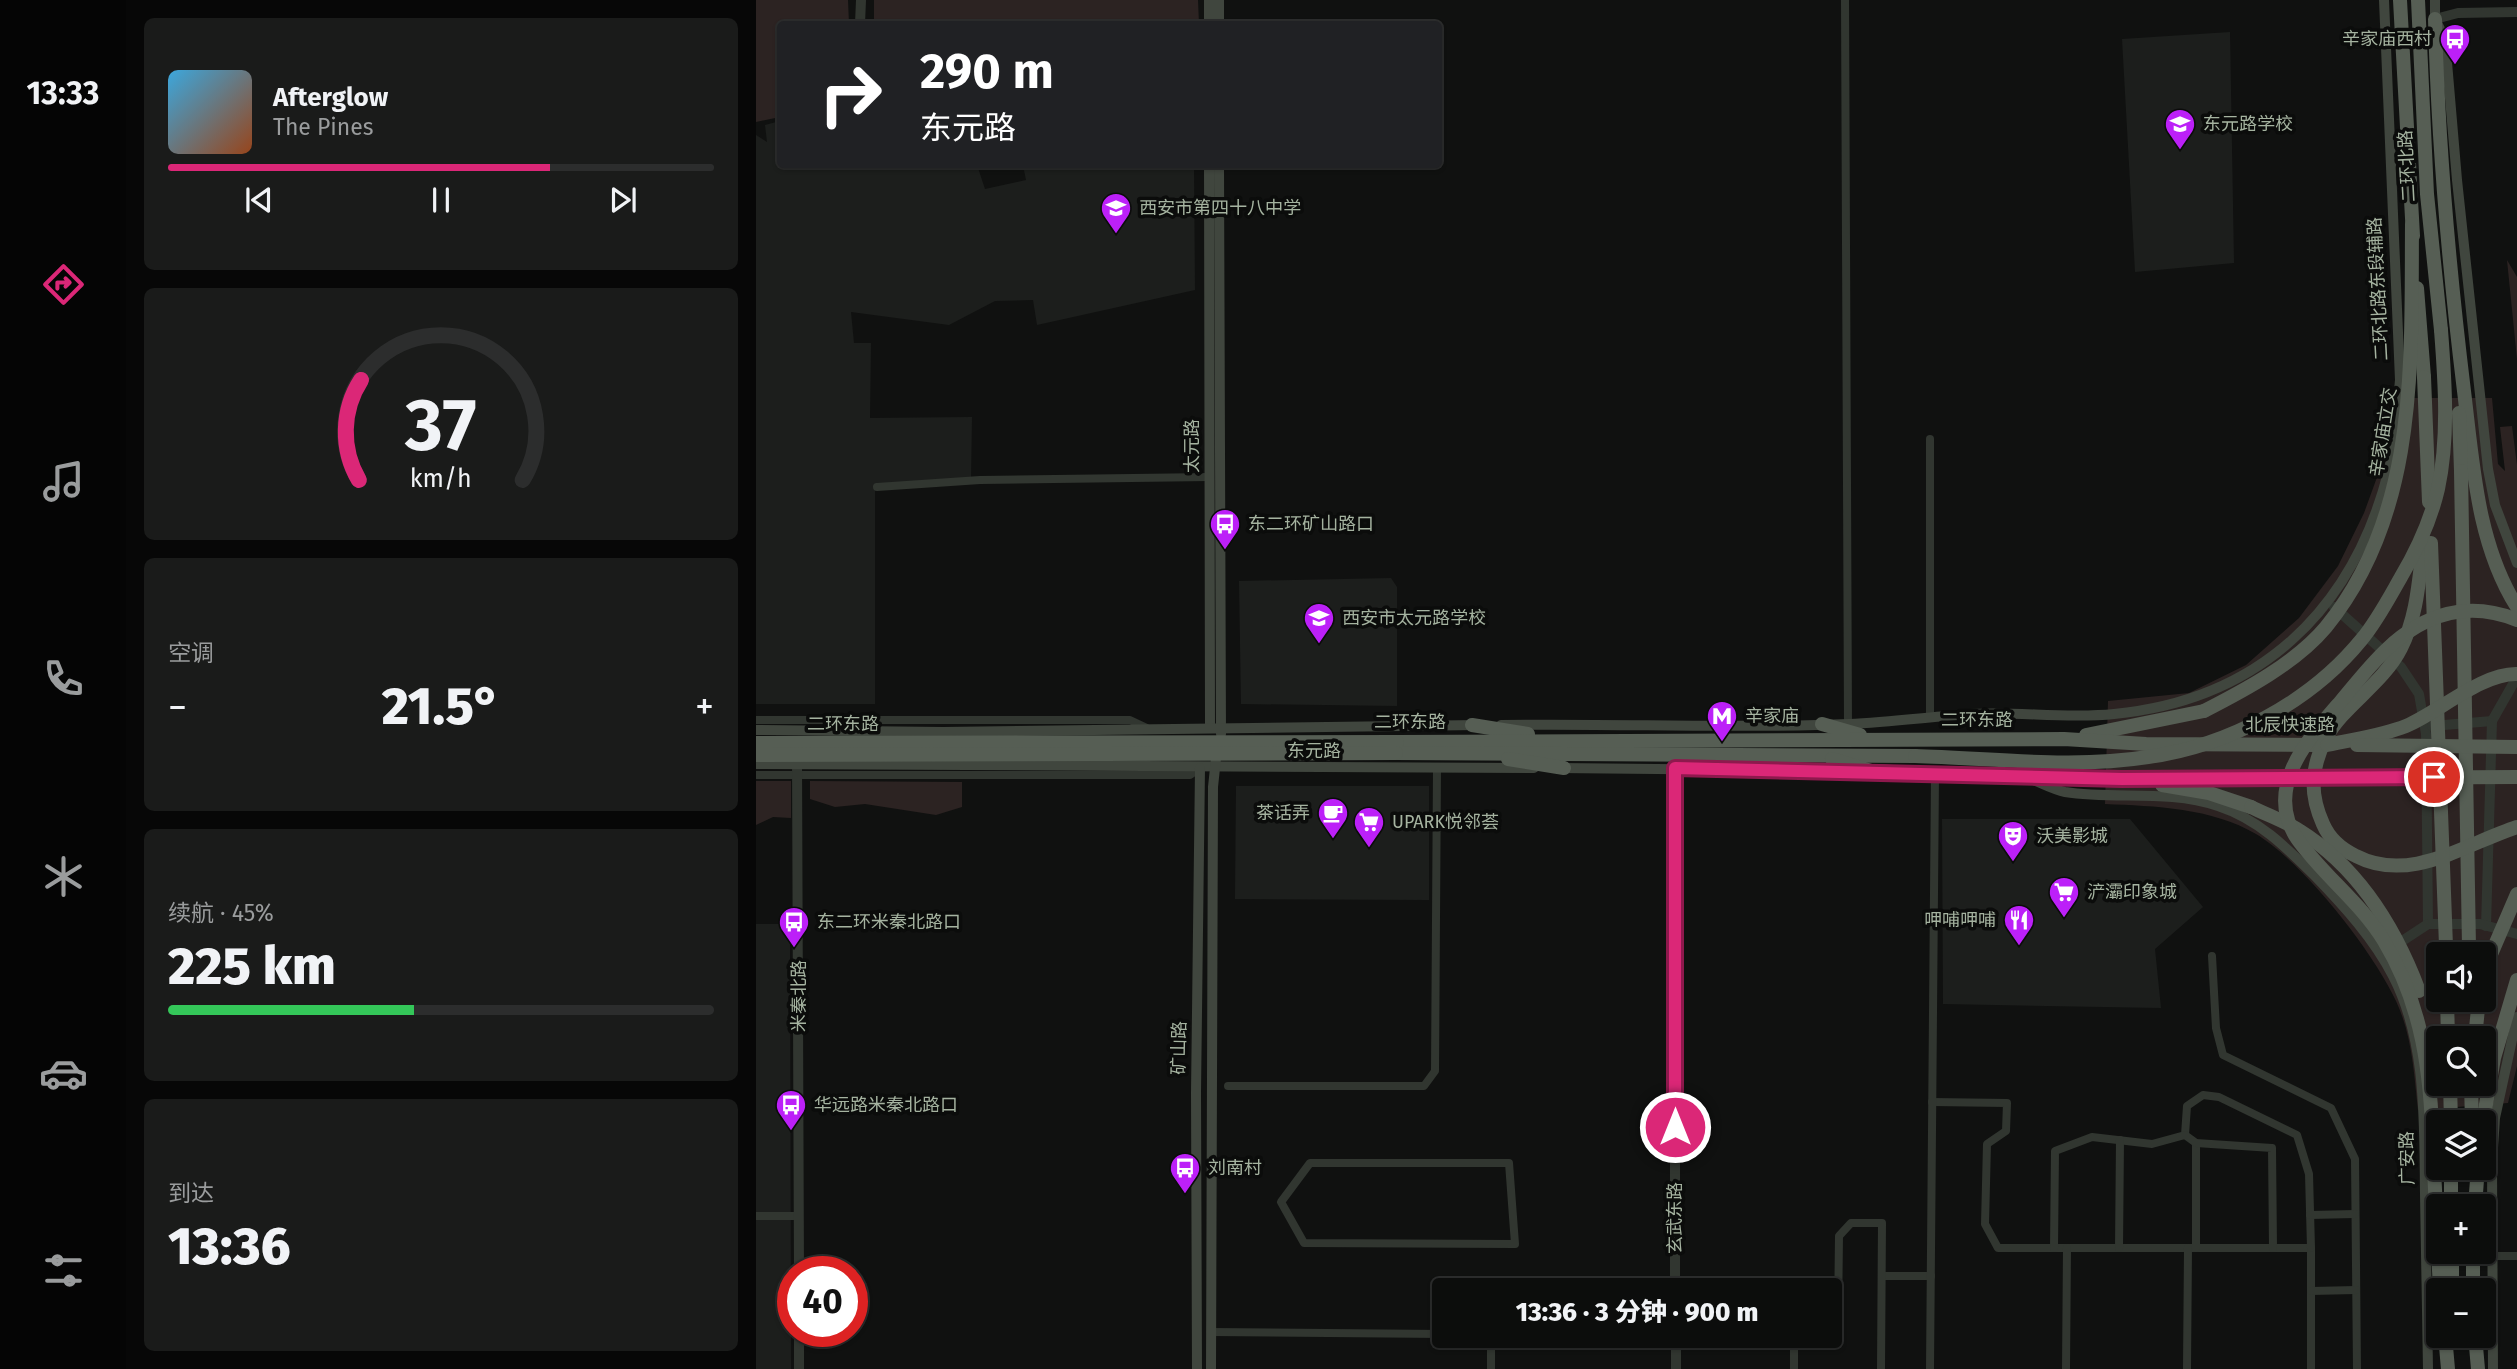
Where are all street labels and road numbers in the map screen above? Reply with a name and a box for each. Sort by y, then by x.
street label: 二环北路 [2394,129,2420,203]
street label: 二环北路东段辅路 [2363,217,2393,361]
street label: 辛家庙立交 [2365,386,2401,478]
street label: 太元路 [1181,419,1203,473]
street label: 二环东路 [1941,709,2013,731]
street label: 二环东路 [1374,711,1446,733]
street label: 二环东路 [807,713,879,735]
street label: 北辰快速路 [2245,714,2335,736]
street label: 东元路 [1287,740,1341,762]
street label: 米秦北路 [788,960,810,1032]
street label: 矿山路 [1168,1021,1190,1075]
street label: 广安路 [2396,1131,2418,1185]
street label: 玄武东路 [1664,1182,1686,1254]

